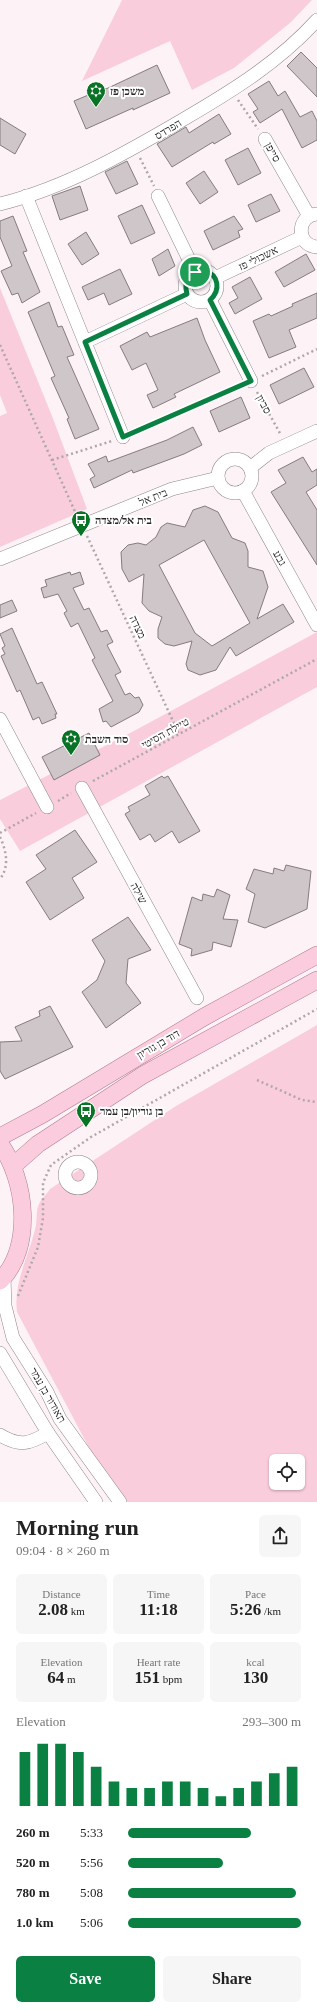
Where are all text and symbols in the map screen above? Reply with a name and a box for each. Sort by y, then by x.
synagogue icon: משכן פז [85,80,107,108]
place label: משכן פז [110,85,144,98]
street label: הפרדס [152,116,184,142]
street label: סייפן [263,140,283,164]
street label: אשכולי פז [236,243,280,273]
pin [178,255,212,289]
icon: arrive [184,261,206,283]
street label: סביון [254,392,274,416]
street label: בית אל [136,486,169,508]
bus stop icon: בית אל/מצדה [70,509,92,537]
place label: בית אל/מצדה [95,514,152,526]
street label: גבע [271,548,289,568]
street label: מצדה [128,614,148,640]
street label: טיילת הסיטי [139,715,191,751]
synagogue icon: סוד השבת [60,728,82,756]
place label: סוד השבת [85,733,128,745]
street label: שילה [128,880,150,906]
street label: דוד בן גוריון [134,1027,182,1061]
bus stop icon: בן גוריון/בן עמר [75,1100,97,1128]
place label: בן גוריון/בן עמר [100,1105,163,1118]
street label: תאודור בן עמר [27,1365,69,1425]
map controls [269,1454,305,1490]
button: locate [269,1454,305,1490]
text: Morning run [16,1515,139,1540]
button: share [259,1515,301,1557]
text: 09:04 · 8 × 260 m [16,1543,110,1558]
text: Distance [42,1588,81,1600]
text: Time [147,1588,170,1600]
text: Pace [245,1588,266,1600]
text: 2.08 [38,1600,68,1619]
text: 11:18 [139,1600,178,1619]
text: 5:26 [230,1600,261,1619]
text: km [68,1605,85,1617]
text: /km [261,1605,281,1617]
text: Elevation [40,1656,83,1668]
text: Heart rate [137,1656,180,1668]
text: kcal [246,1656,265,1668]
text: 64 [47,1668,64,1687]
text: 151 [135,1668,160,1687]
text: 130 [243,1668,268,1687]
text: m [64,1673,76,1685]
text: bpm [160,1673,182,1685]
text: Elevation [16,1714,66,1729]
text: 293–300 m [242,1714,301,1729]
text: 260 m [16,1825,50,1840]
text: 5:33 [80,1825,103,1840]
text: 520 m [16,1855,50,1870]
text: 5:56 [80,1855,103,1870]
text: 780 m [16,1885,50,1900]
text: 5:08 [80,1885,103,1900]
text: 1.0 km [16,1915,54,1930]
text: 5:06 [80,1915,103,1930]
button: Save [16,1956,155,2002]
button: Share [163,1956,301,2002]

